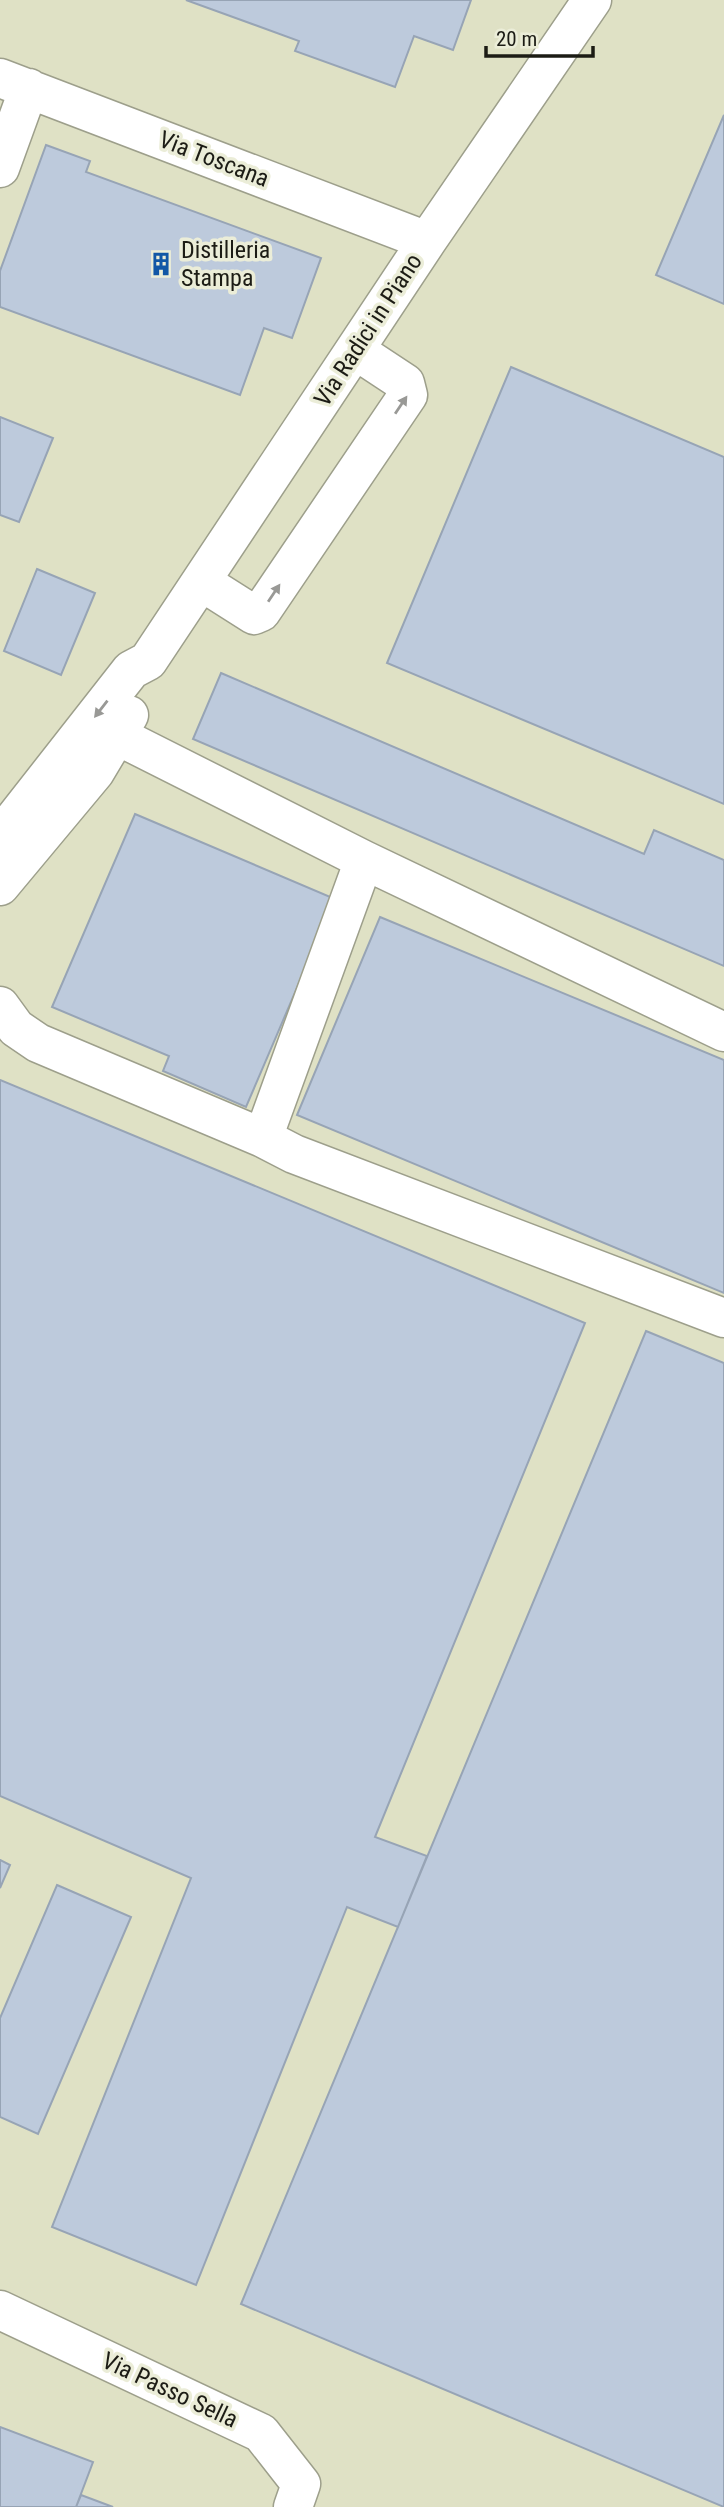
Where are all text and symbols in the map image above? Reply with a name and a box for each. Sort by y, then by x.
scale bar [486,14,593,58]
text: 20 m [496,27,537,51]
street label: Via Toscana [155,125,273,193]
place label: Distilleria Stampa [181,236,270,292]
street label: Via Radici in Piano [308,248,428,412]
building icon: Distilleria Stampa [147,250,175,278]
one-way arrow [395,395,408,414]
one-way arrow [267,584,281,602]
one-way arrow [93,699,108,717]
street label: Via Passo Sella [98,2346,242,2434]

